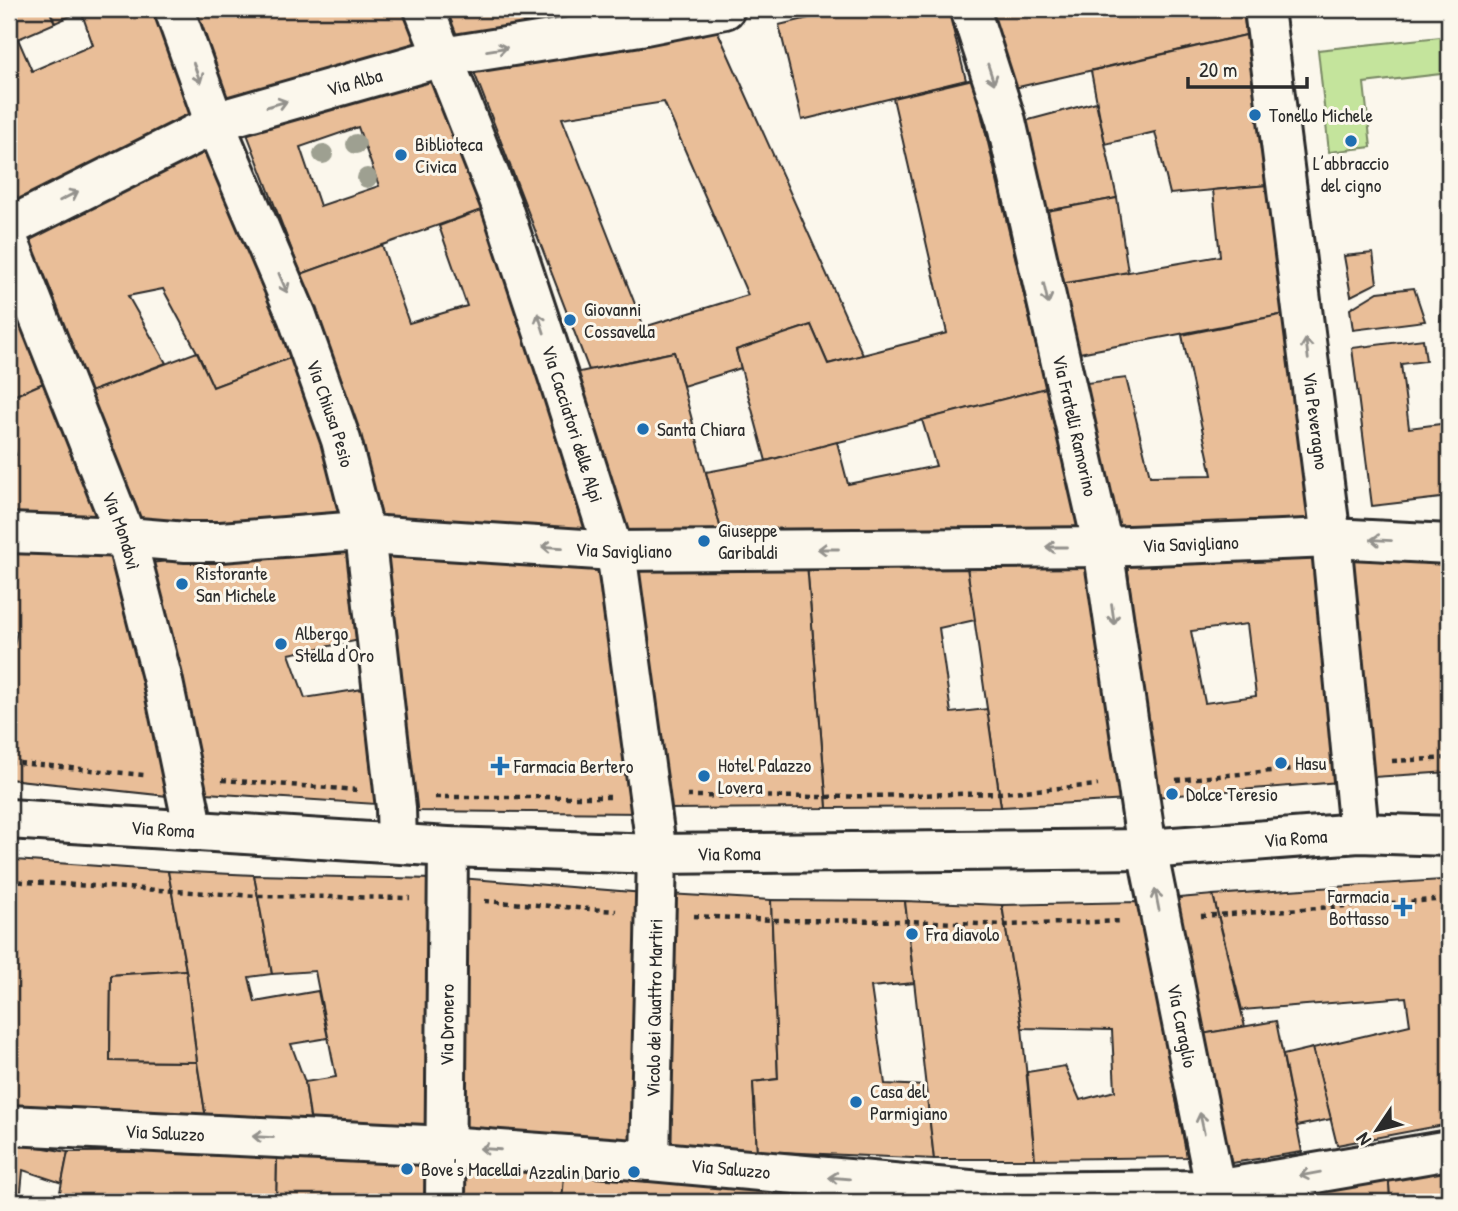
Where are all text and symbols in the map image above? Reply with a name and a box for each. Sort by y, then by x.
one-way arrow [485,42,508,55]
scale bar [1188,46,1308,90]
text: 20 m [1199,55,1237,84]
one-way arrow [191,62,204,84]
street label: Via Alba [324,62,386,102]
one-way arrow [986,62,998,84]
one-way arrow [266,97,288,110]
place label: Tonello Michele [1269,102,1373,128]
marker: Tonello Michele [1247,107,1263,123]
place label: Biblioteca Civica [415,131,483,179]
marker: L’abbraccio del cigno [1343,133,1359,149]
marker: Biblioteca Civica [393,147,409,163]
place label: L’abbraccio del cigno [1313,150,1389,198]
one-way arrow [59,189,79,203]
one-way arrow [277,272,290,294]
one-way arrow [1039,282,1053,305]
place label: Giovanni Cossavella [584,296,655,344]
one-way arrow [533,312,546,334]
marker: Giovanni Cossavella [562,312,578,328]
one-way arrow [1301,338,1314,361]
street label: Via Cacciatori delle Alpi [536,342,610,506]
street label: Via Fratelli Ramorino [1047,352,1104,499]
street label: Via Chiusa Pesio [300,356,361,470]
street label: Via Peveragno [1297,370,1335,471]
place label: Santa Chiara [657,416,746,442]
marker: Santa Chiara [635,421,651,437]
street label: Via Mondovì [96,488,147,572]
place label: Giuseppe Garibaldi [718,517,778,565]
street label: Via Savigliano [1142,529,1240,558]
marker: Giuseppe Garibaldi [696,533,712,549]
one-way arrow [1370,534,1393,547]
street label: Via Savigliano [575,536,672,564]
one-way arrow [541,540,564,553]
one-way arrow [1045,540,1068,554]
one-way arrow [817,542,840,556]
place label: Ristorante San Michele [196,560,277,608]
marker: Ristorante San Michele [174,576,190,592]
one-way arrow [1106,602,1119,625]
place label: Albergo Stella d'Oro [295,620,374,668]
marker: Albergo Stella d'Oro [273,636,289,652]
place label: Hasu [1295,750,1327,776]
place label: Hotel Palazzo Lovera [718,752,811,800]
place label: Farmacia Bertero [513,753,634,779]
marker: Hasu [1273,755,1289,771]
marker: Farmacia Bertero [492,758,508,774]
marker: Hotel Palazzo Lovera [696,768,712,784]
place label: Dolce Teresio [1186,781,1278,807]
marker: Dolce Teresio [1164,786,1180,802]
street label: Via Roma [130,814,196,844]
street label: Via Roma [1263,822,1329,853]
street label: Via Roma [697,840,761,867]
place label: Farmacia Bottasso [1327,883,1390,931]
one-way arrow [1149,889,1163,912]
marker: Farmacia Bottasso [1395,899,1411,915]
street label: Vicolo dei Quattro Martiri [639,918,669,1098]
place label: Fra diavolo [925,921,1000,947]
marker: Fra diavolo [904,926,920,942]
street label: Via Caraglio [1161,982,1204,1070]
street label: Via Dronero [433,984,460,1066]
place label: Casa del Parmigiano [870,1078,948,1126]
marker: Casa del Parmigiano [848,1094,864,1110]
north arrow [1342,1096,1412,1166]
one-way arrow [1195,1112,1209,1135]
street label: Via Saluzzo [124,1118,206,1147]
text: N [1350,1128,1377,1151]
one-way arrow [252,1131,275,1144]
one-way arrow [479,1142,502,1155]
street label: Via Saluzzo [690,1152,772,1185]
place label: Bove's Macellai [421,1156,522,1182]
place label: Azzalin Dario [529,1159,620,1185]
marker: Bove's Macellai [399,1161,415,1177]
marker: Azzalin Dario [626,1164,642,1180]
one-way arrow [1299,1167,1321,1181]
one-way arrow [828,1171,851,1184]

